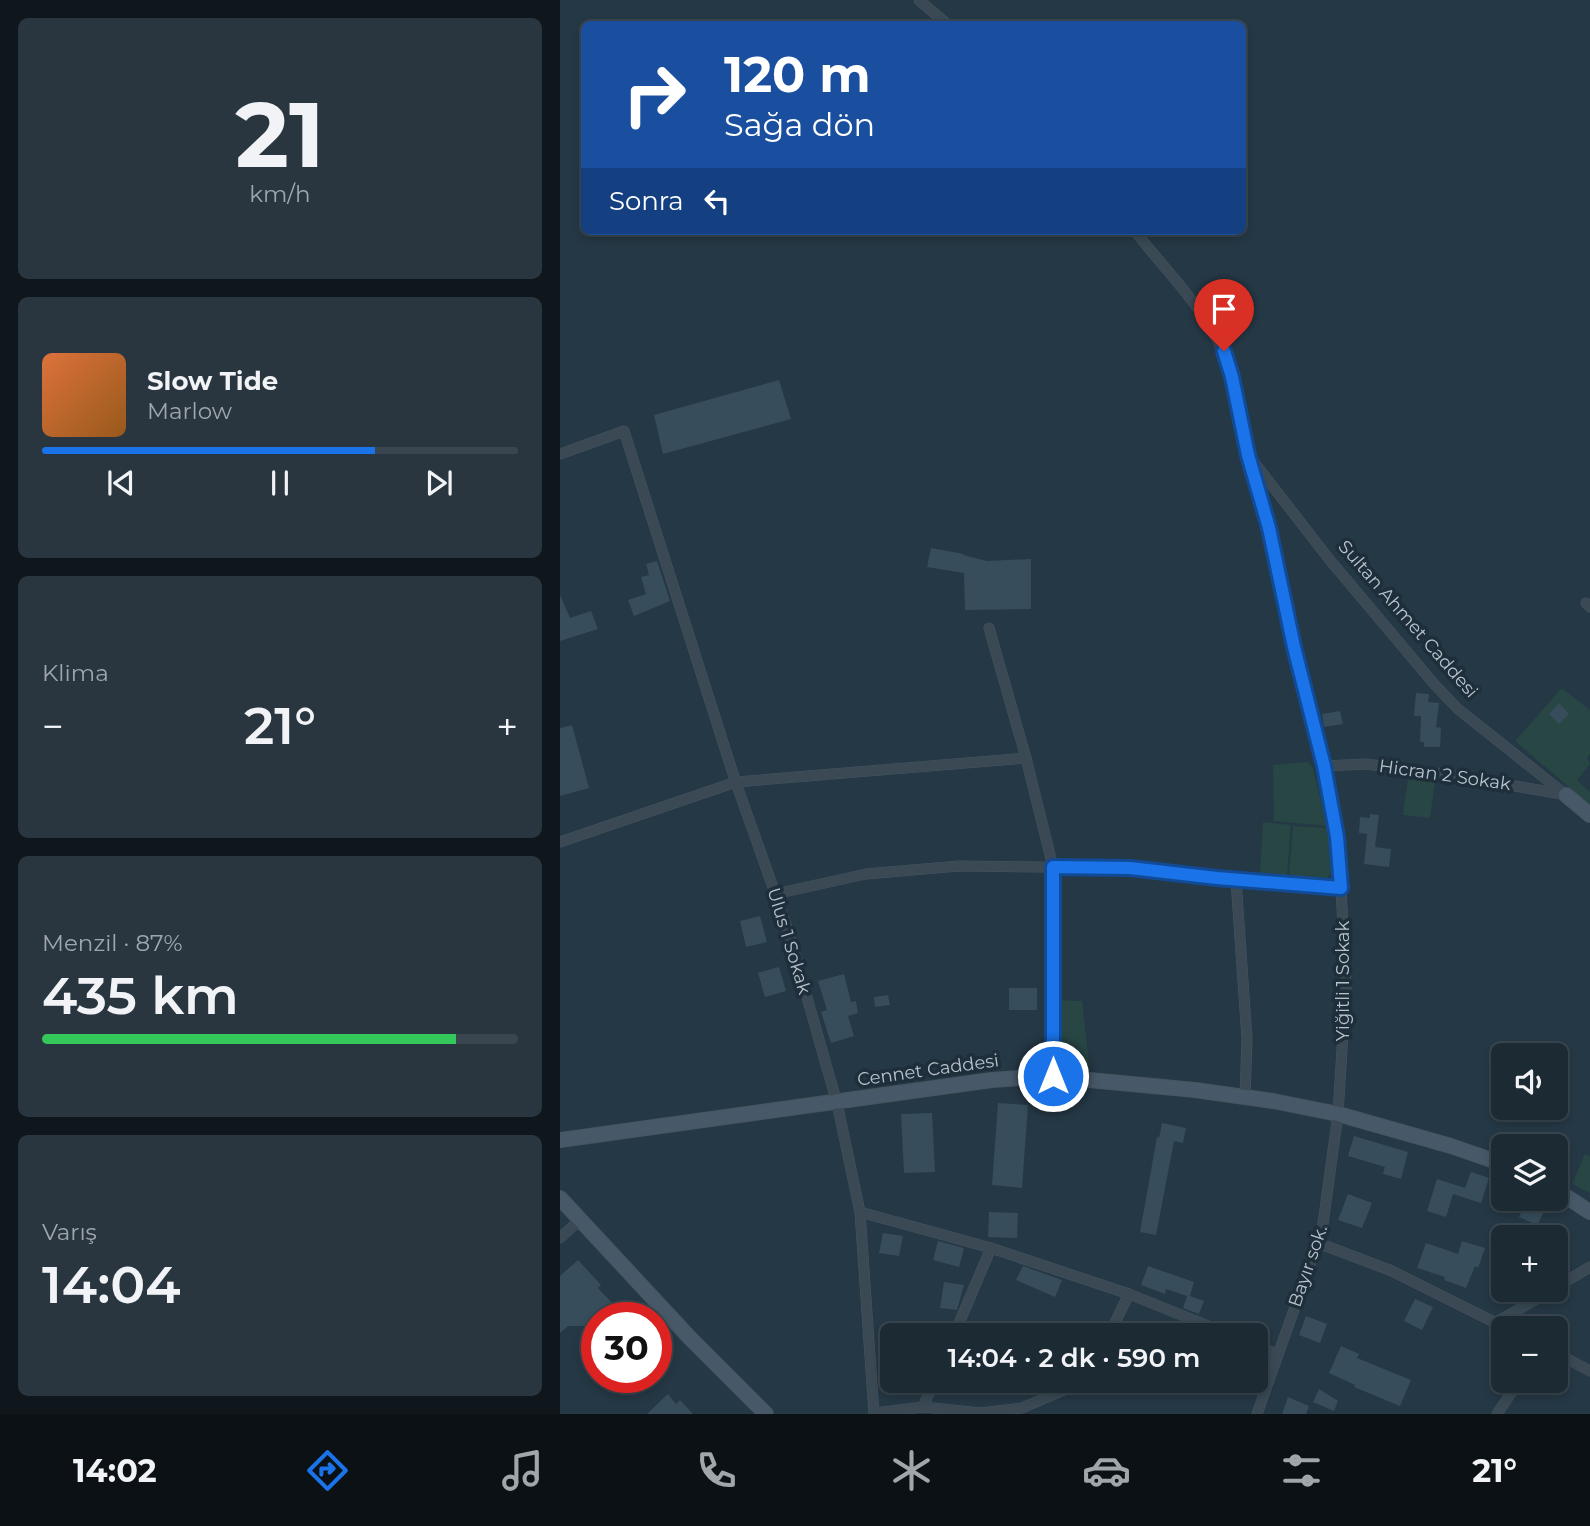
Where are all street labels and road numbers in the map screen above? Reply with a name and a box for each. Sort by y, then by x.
street label: Sultan Ahmet Caddesi [1334,536,1482,702]
street label: Hicran 2 Sokak [1378,755,1513,795]
street label: Ulus 1 Sokak [762,885,816,997]
street label: Yiğitli 1 Sokak [1332,921,1354,1041]
street label: Cennet Caddesi [856,1049,1000,1091]
street label: Bayır sok. [1284,1222,1332,1310]

